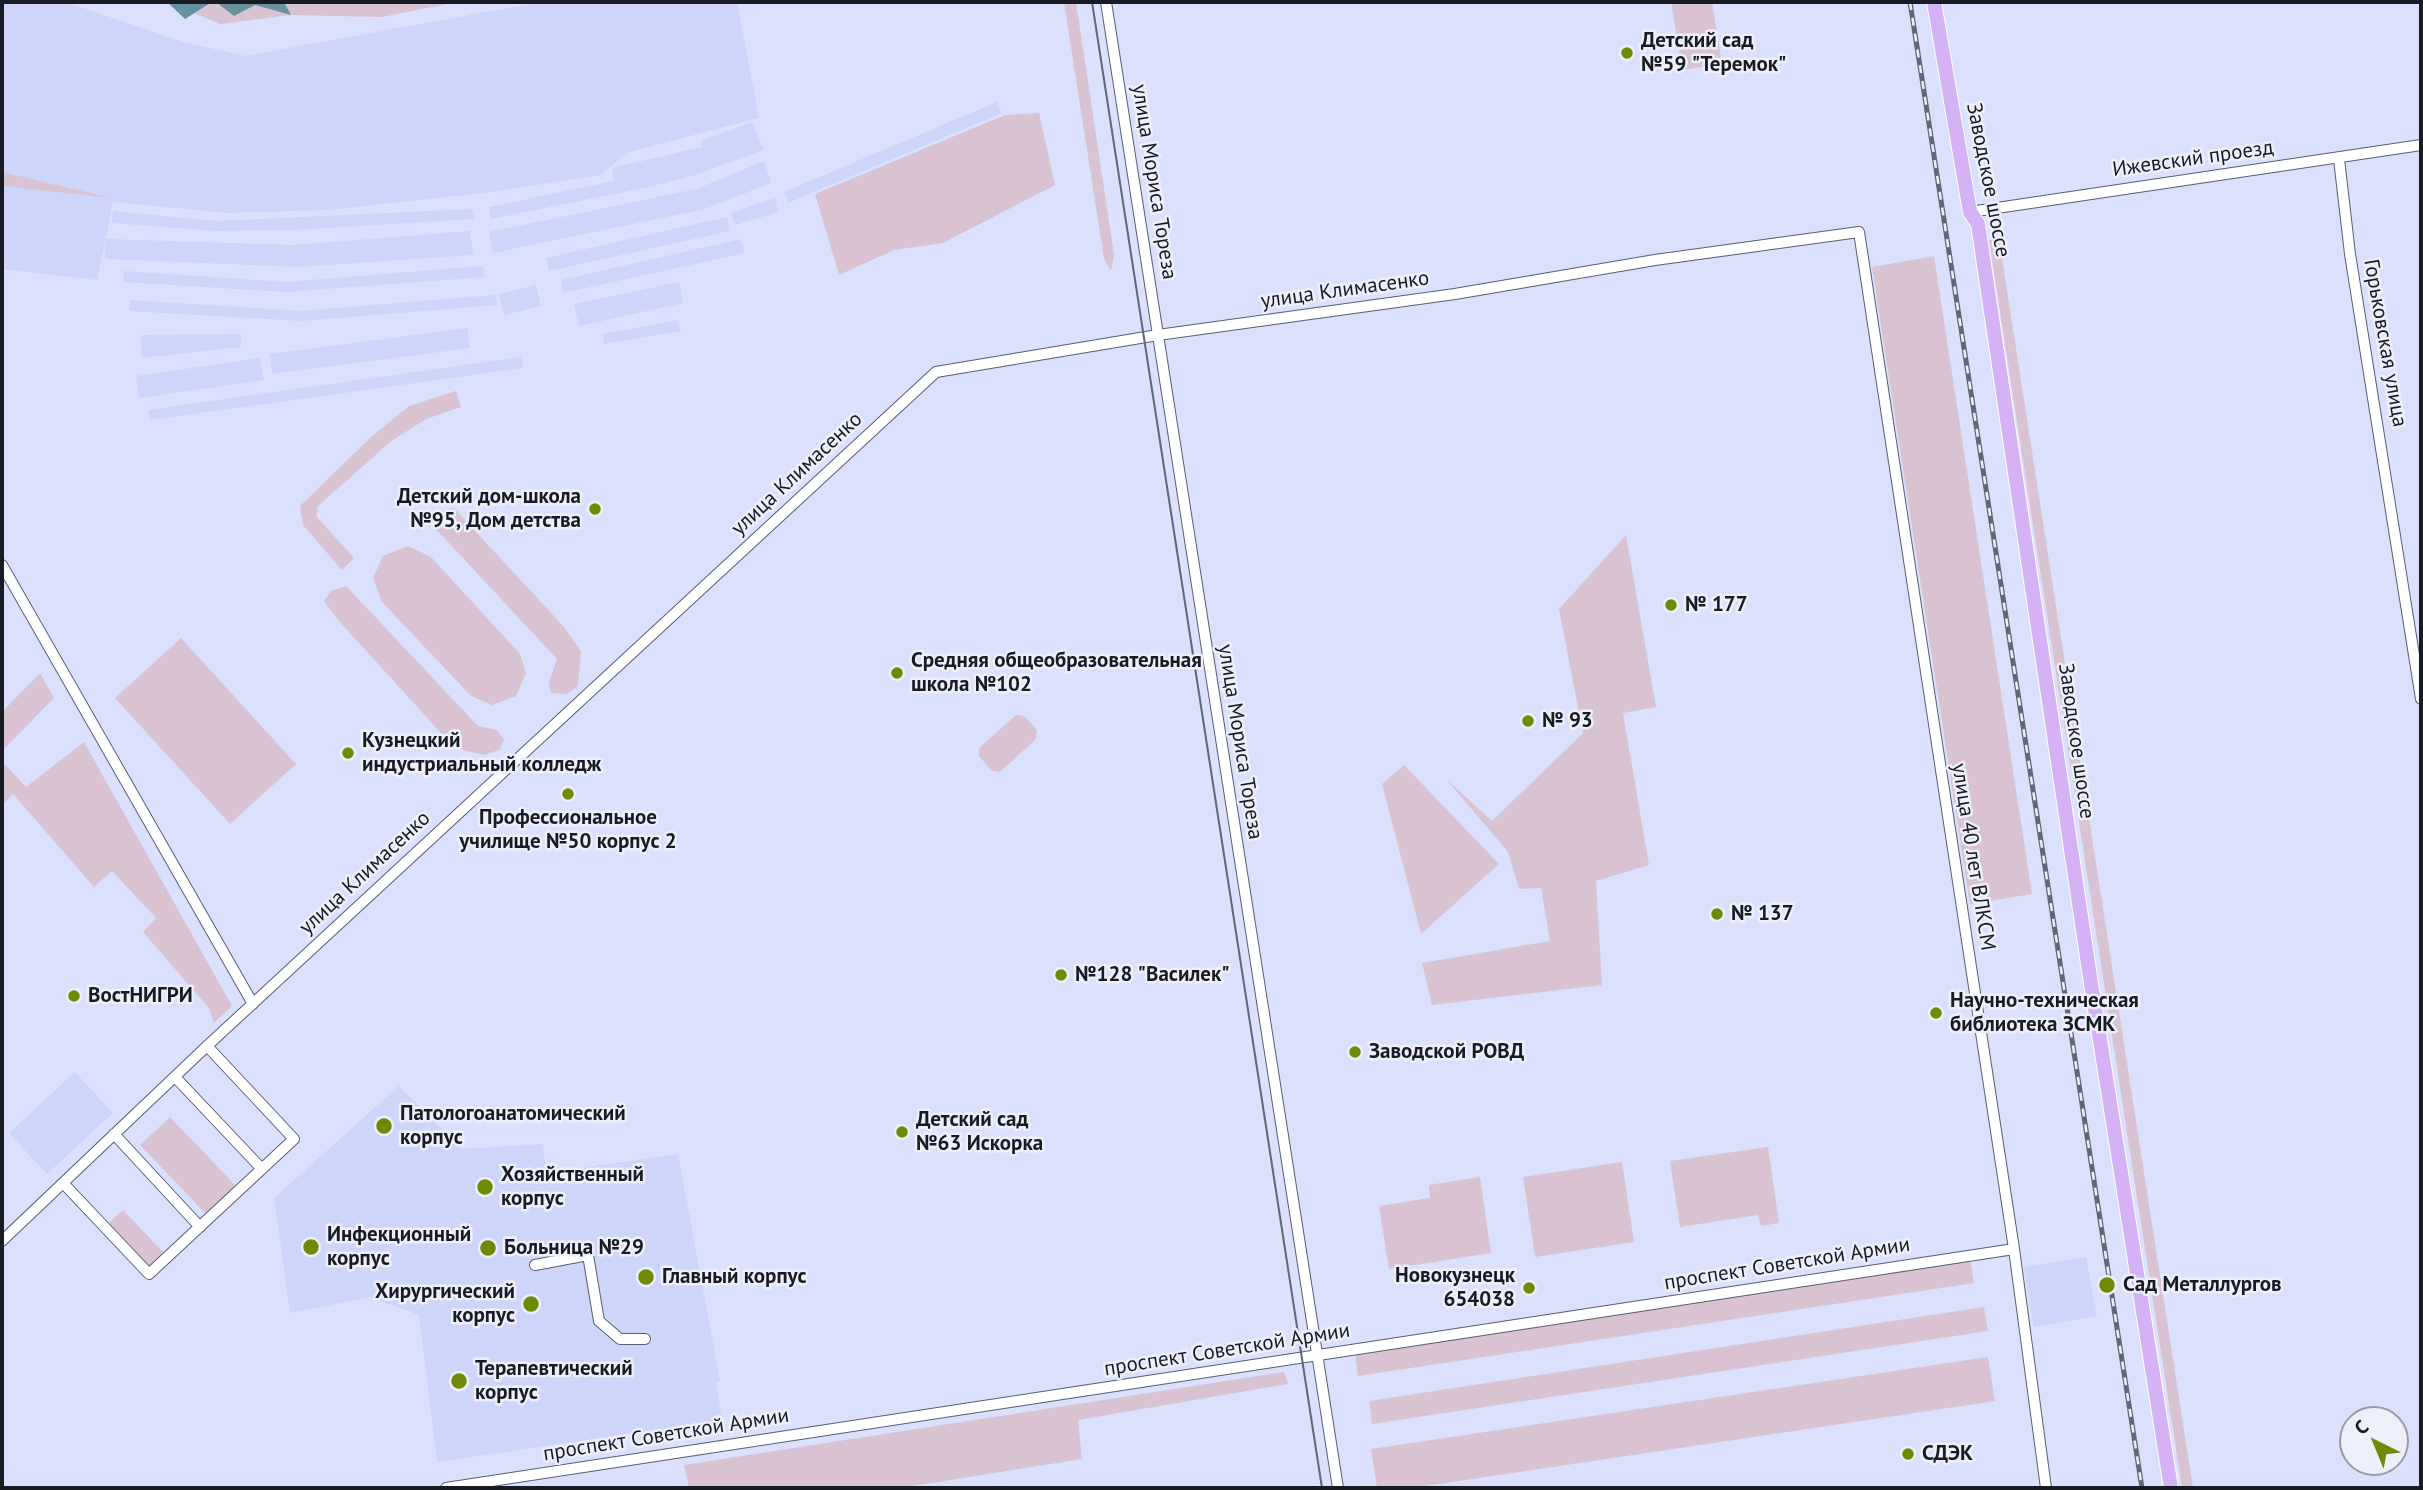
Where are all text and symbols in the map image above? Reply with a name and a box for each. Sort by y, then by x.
place label: Детский сад №59 "Теремок" [1641,28,1786,78]
marker: Детский сад №59 "Теремок" [1619,45,1635,61]
street label: улица Мориса Тореза [1126,83,1182,281]
street label: Заводское шоссе [1961,101,2015,259]
street label: Ижевский проезд [2111,135,2275,183]
street label: Горьковская улица [2358,257,2412,429]
street label: улица Климасенко [1259,266,1431,314]
street label: улица Климасенко [726,407,868,541]
place label: Детский дом-школа №95, Дом детства [397,484,581,534]
marker: Детский дом-школа №95, Дом детства [587,501,603,517]
place label: № 177 [1685,592,1748,618]
marker: № 177 [1663,597,1679,613]
street label: улица Мориса Тореза [1212,643,1268,841]
place label: Средняя общеобразовательная школа №102 [911,648,1202,698]
street label: Заводское шоссе [2053,662,2099,820]
marker: Средняя общеобразовательная школа №102 [889,665,905,681]
place label: № 93 [1542,708,1593,734]
marker: № 93 [1520,713,1536,729]
place label: Кузнецкий индустриальный колледж [362,728,601,778]
marker: Кузнецкий индустриальный колледж [340,745,356,761]
street label: улица 40 лет ВЛКСМ [1946,762,2000,952]
marker: Профессиональное училище №50 корпус 2 [560,786,576,802]
place label: Профессиональное училище №50 корпус 2 [459,805,677,855]
street label: улица Климасенко [294,806,436,940]
place label: № 137 [1731,901,1794,927]
marker: № 137 [1709,906,1725,922]
place label: №128 "Василек" [1075,962,1230,988]
marker: №128 "Василек" [1053,967,1069,983]
place label: ВостНИГРИ [88,983,193,1009]
marker: ВостНИГРИ [66,988,82,1004]
place label: Научно-техническая библиотека ЗСМК [1950,988,2139,1038]
marker: Научно-техническая библиотека ЗСМК [1928,1005,1944,1021]
place label: Заводской РОВД [1369,1039,1524,1065]
marker: Заводской РОВД [1347,1044,1363,1060]
place label: Патологоанатомический корпус [400,1101,626,1151]
place label: Детский сад №63 Искорка [916,1107,1043,1157]
marker: Патологоанатомический корпус [374,1116,394,1136]
marker: Детский сад №63 Искорка [894,1124,910,1140]
place label: Хозяйственный корпус [501,1162,644,1212]
marker: Хозяйственный корпус [475,1177,495,1197]
place label: Инфекционный корпус [327,1222,471,1272]
street label: проспект Советской Армии [1662,1232,1912,1296]
place label: Больница №29 [504,1235,644,1261]
marker: Инфекционный корпус [301,1237,321,1257]
marker: Больница №29 [478,1238,498,1258]
place label: Новокузнецк 654038 [1395,1263,1515,1313]
place label: Главный корпус [662,1264,807,1290]
marker: Главный корпус [636,1267,656,1287]
place label: Сад Металлургов [2123,1272,2282,1298]
marker: Сад Металлургов [2097,1275,2117,1295]
place label: Хирургический корпус [375,1279,515,1329]
marker: Новокузнецк 654038 [1521,1280,1537,1296]
marker: Хирургический корпус [521,1294,541,1314]
street label: проспект Советской Армии [1102,1318,1352,1382]
place label: Терапевтический корпус [475,1356,633,1406]
marker: Терапевтический корпус [449,1371,469,1391]
street label: проспект Советской Армии [541,1403,791,1467]
north arrow [2339,1406,2409,1476]
text: С [2349,1415,2373,1440]
place label: СДЭК [1922,1441,1973,1467]
marker: СДЭК [1900,1446,1916,1462]

